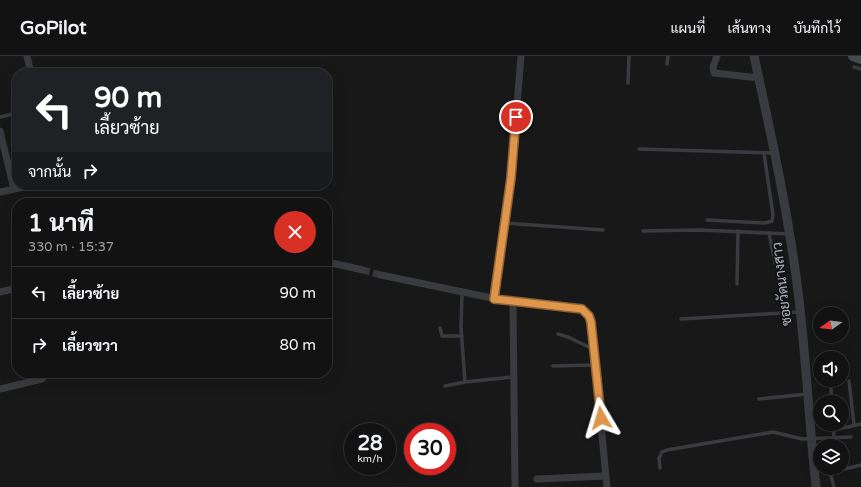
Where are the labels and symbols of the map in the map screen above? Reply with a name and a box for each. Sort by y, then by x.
pin [499,100,533,134]
street label: ซอยวัดนางสาว [768,241,796,327]
north arrow [813,307,849,343]
position arrow [580,397,622,439]
speed limit sign: 30 [404,423,456,475]

